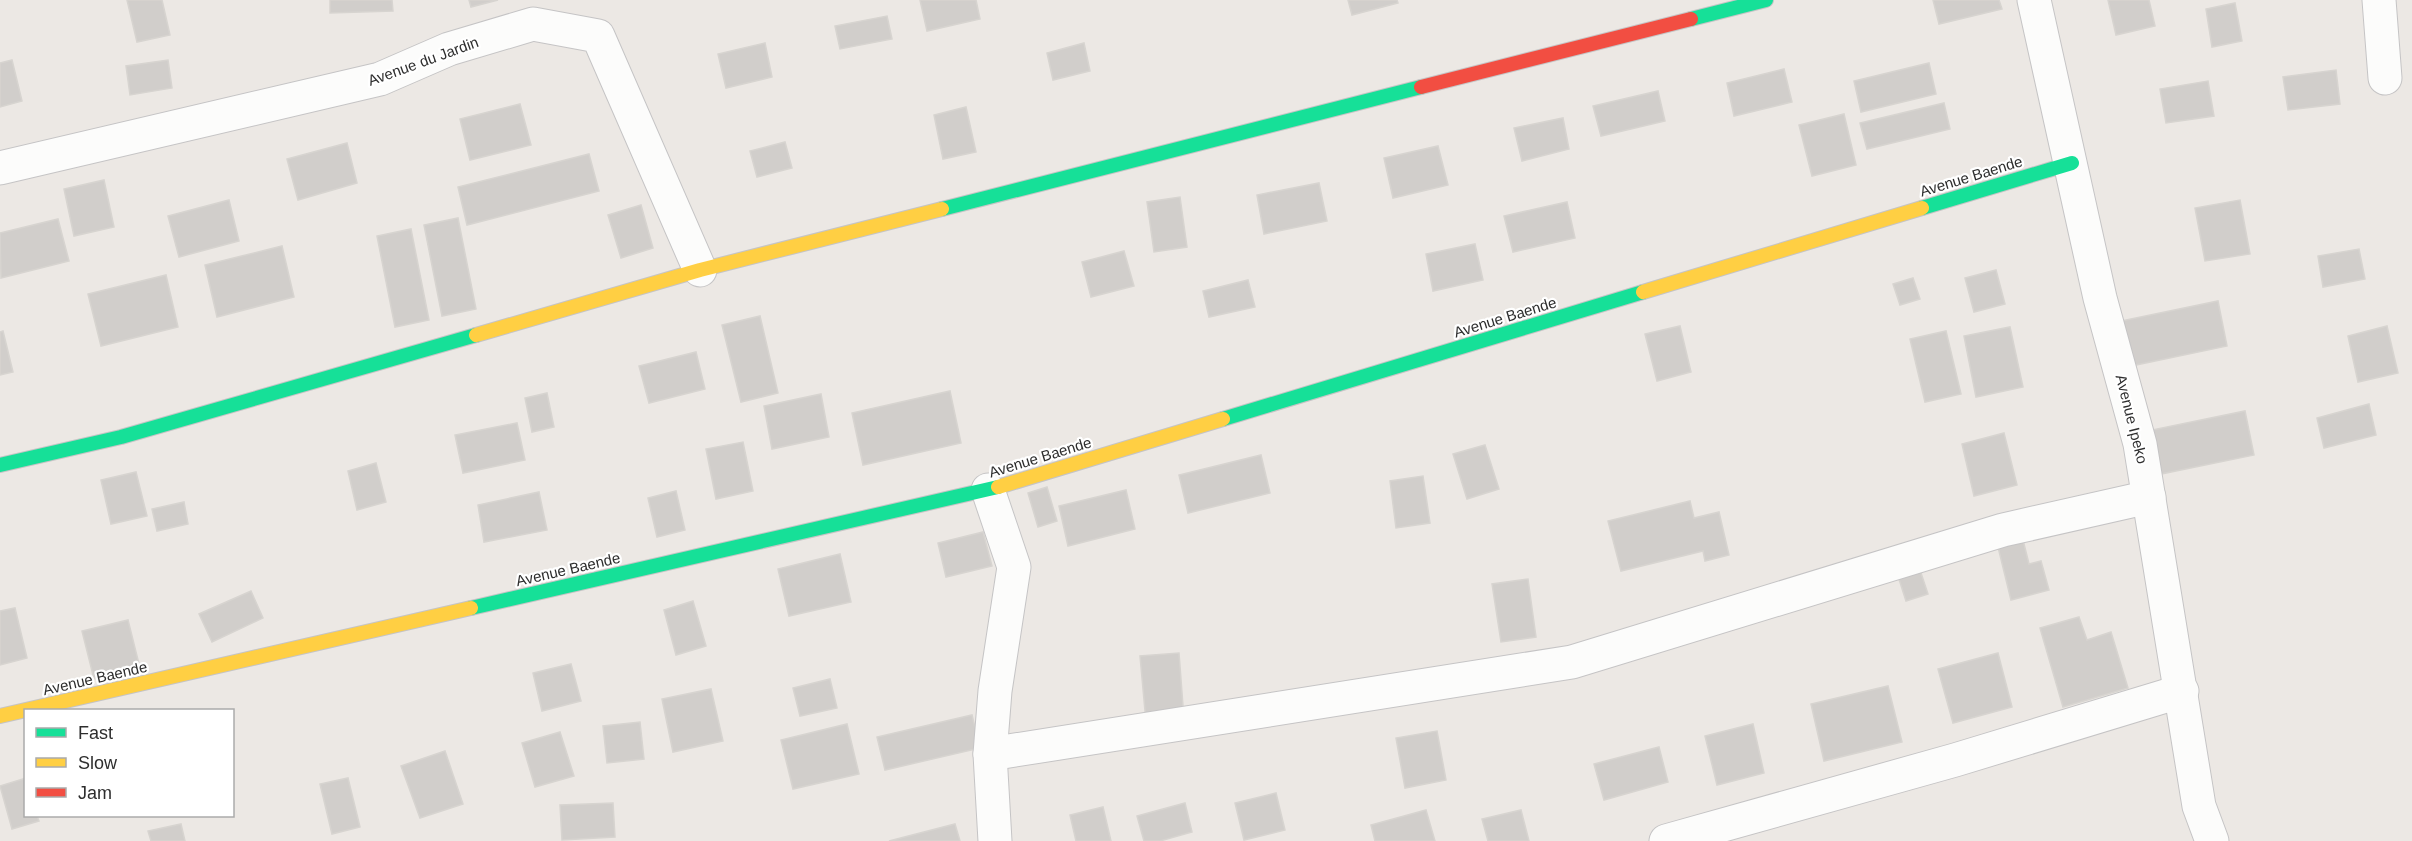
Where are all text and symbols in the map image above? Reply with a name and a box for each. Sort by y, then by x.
street label: Avenue du Jardin [365,33,481,89]
street label: Avenue Baende [1918,152,2024,200]
street label: Avenue Baende [1452,293,1558,341]
street label: Avenue Ipeko [2113,373,2151,465]
street label: Avenue Baende [987,433,1093,481]
street label: Avenue Baende [514,549,622,589]
street label: Avenue Baende [41,658,149,698]
legend [24,709,234,817]
text: Fast [78,723,113,743]
text: Slow [78,753,118,773]
text: Jam [78,783,112,803]

